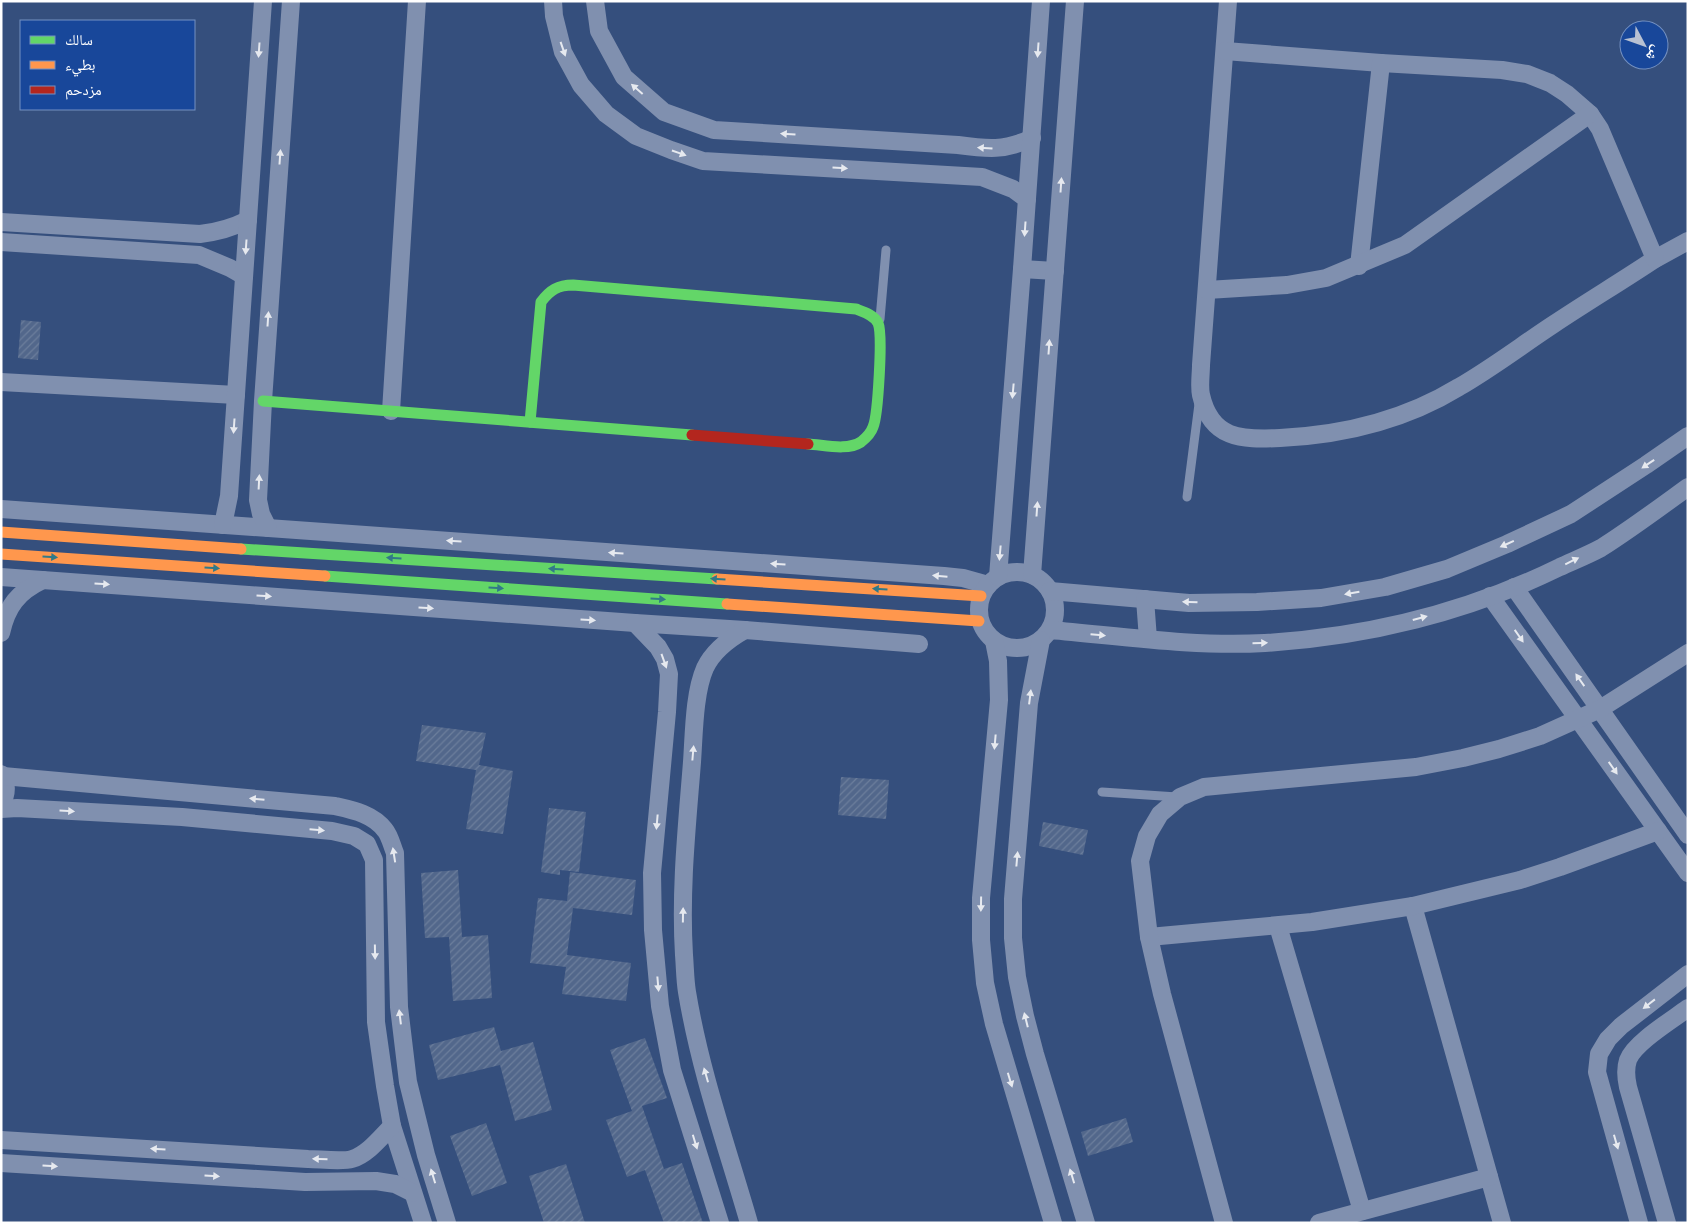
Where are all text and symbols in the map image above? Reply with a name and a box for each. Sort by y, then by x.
legend [20,20,195,110]
north arrow [1619,20,1669,70]
text: سالك [65,31,93,49]
one-way arrow [560,41,567,56]
one-way arrow [255,42,263,58]
one-way arrow [1033,42,1041,58]
text: ش [1642,42,1665,64]
text: بطيء [65,56,95,77]
text: مزدحم [65,81,102,100]
one-way arrow [631,83,644,94]
one-way arrow [780,130,796,138]
one-way arrow [977,144,993,152]
one-way arrow [276,149,284,165]
one-way arrow [672,149,687,157]
one-way arrow [832,165,848,173]
one-way arrow [1058,176,1066,192]
one-way arrow [1021,222,1029,238]
one-way arrow [242,239,250,255]
one-way arrow [265,311,273,327]
one-way arrow [1045,338,1053,354]
one-way arrow [1008,384,1016,400]
one-way arrow [229,419,237,435]
one-way arrow [1641,459,1655,469]
one-way arrow [255,473,263,489]
one-way arrow [1033,501,1041,517]
one-way arrow [446,537,462,545]
one-way arrow [1500,541,1514,549]
one-way arrow [995,546,1003,562]
one-way arrow [608,548,624,556]
one-way arrow [42,553,58,561]
one-way arrow [385,554,401,562]
one-way arrow [1565,557,1580,566]
one-way arrow [770,560,786,568]
one-way arrow [547,564,563,572]
one-way arrow [204,565,220,573]
one-way arrow [932,571,948,579]
one-way arrow [710,575,726,583]
one-way arrow [95,581,111,589]
one-way arrow [489,584,505,592]
one-way arrow [872,585,888,593]
one-way arrow [1344,589,1360,597]
one-way arrow [257,592,273,600]
one-way arrow [651,595,667,603]
one-way arrow [1182,598,1198,606]
one-way arrow [419,604,435,612]
one-way arrow [1413,614,1428,622]
one-way arrow [581,616,597,624]
one-way arrow [1514,629,1524,643]
one-way arrow [1090,631,1106,639]
one-way arrow [1252,638,1268,646]
one-way arrow [661,653,668,668]
one-way arrow [1575,674,1585,687]
one-way arrow [1026,689,1034,705]
one-way arrow [991,734,999,750]
one-way arrow [689,745,697,761]
one-way arrow [1608,761,1618,775]
one-way arrow [249,795,265,803]
one-way arrow [60,807,76,815]
one-way arrow [653,814,661,830]
one-way arrow [309,826,325,834]
one-way arrow [389,847,397,863]
one-way arrow [1013,851,1021,867]
one-way arrow [977,896,985,912]
one-way arrow [679,907,687,923]
one-way arrow [371,944,379,960]
one-way arrow [654,976,662,992]
one-way arrow [1643,999,1656,1010]
one-way arrow [396,1009,404,1025]
one-way arrow [1022,1013,1030,1028]
one-way arrow [701,1068,709,1083]
one-way arrow [1007,1073,1015,1088]
one-way arrow [691,1134,699,1149]
one-way arrow [1613,1135,1621,1150]
one-way arrow [150,1145,166,1153]
one-way arrow [312,1155,328,1163]
one-way arrow [42,1162,58,1170]
one-way arrow [1067,1168,1075,1183]
one-way arrow [428,1169,436,1184]
one-way arrow [204,1173,220,1181]

